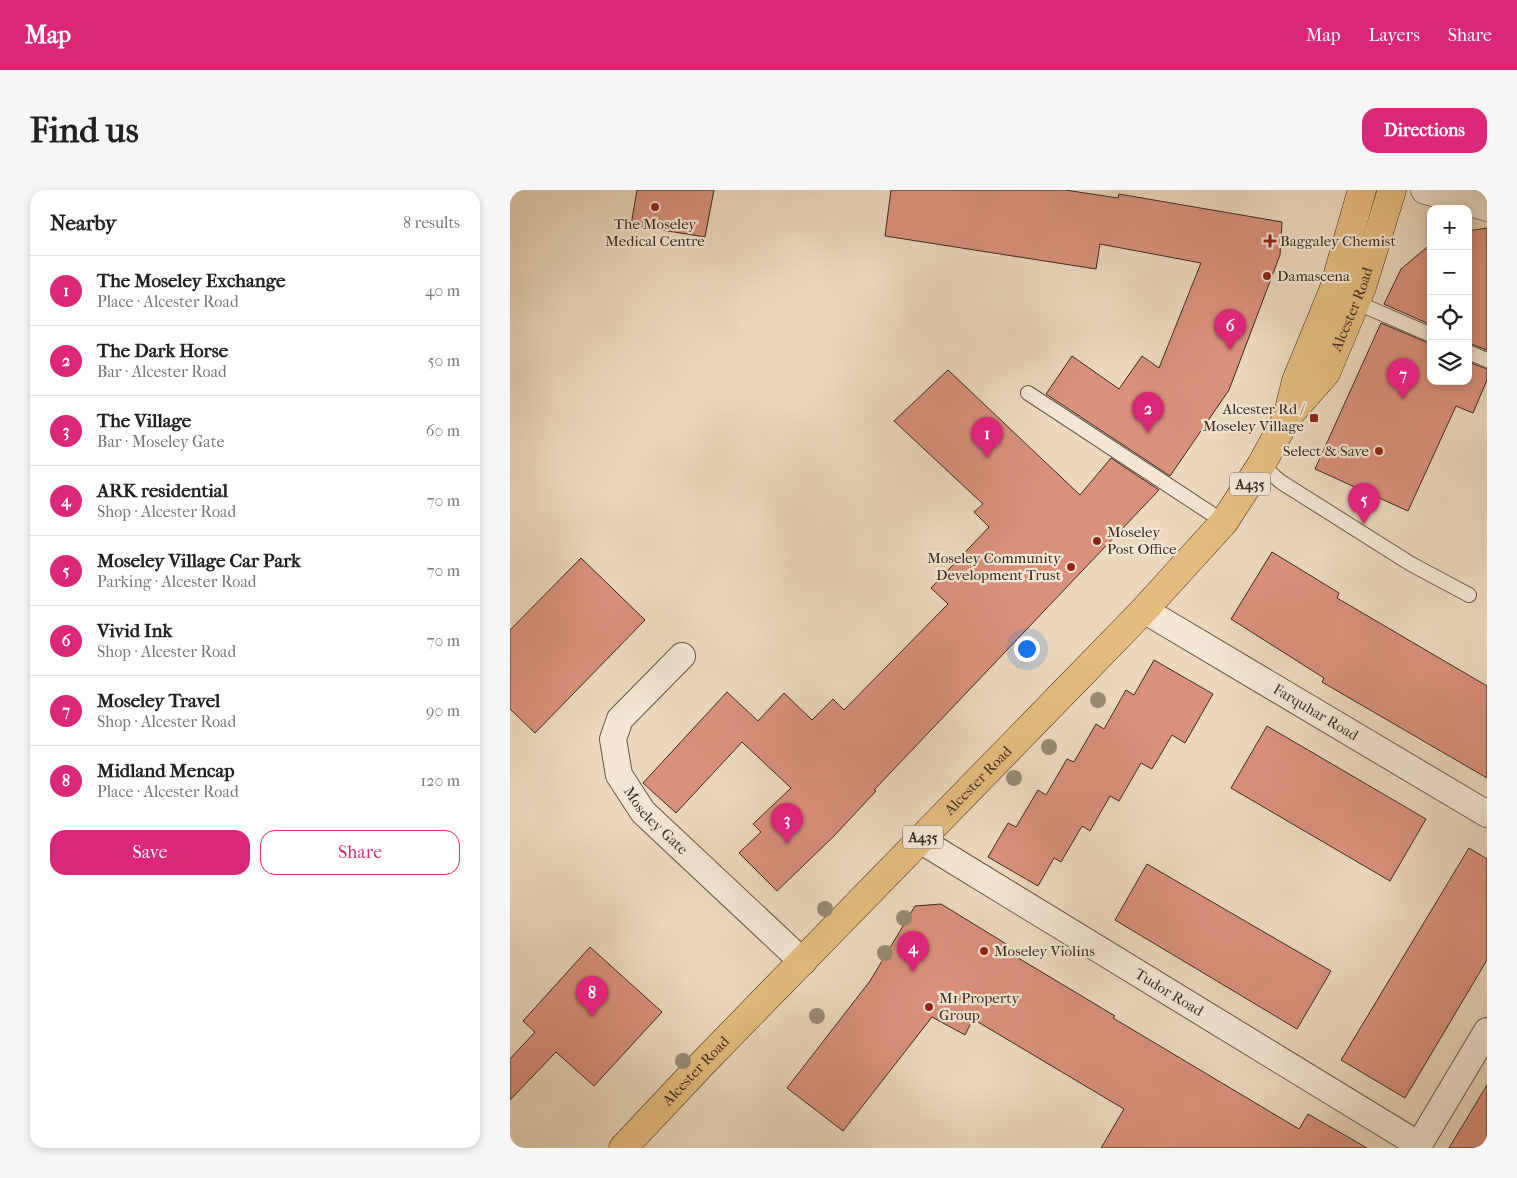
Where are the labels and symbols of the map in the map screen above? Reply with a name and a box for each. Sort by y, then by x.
marker: The Moseley Medical Centre [649,201,661,213]
place label: The Moseley Medical Centre [605,215,705,250]
place label: Baggaley Chemist [1280,232,1396,250]
marker: Baggaley Chemist [1264,235,1276,247]
street label: Alcester Road [1327,264,1377,355]
place label: Damascena [1277,267,1351,285]
marker: Damascena [1261,270,1273,282]
pin: 6 [1214,309,1246,350]
pin: 7 [1387,358,1419,399]
pin: 2 [1132,392,1164,433]
place label: Alcester Rd / Moseley Village [1203,400,1305,435]
marker: Alcester Rd / Moseley Village [1308,412,1320,424]
pin: 1 [971,417,1003,458]
place label: Select & Save [1283,442,1370,460]
marker: Select & Save [1373,445,1385,457]
road number: A435 [1230,472,1270,496]
pin: 5 [1348,483,1380,524]
place label: Moseley Post Office [1107,523,1177,558]
marker: Moseley Post Office [1091,535,1103,547]
place label: Moseley Community Development Trust [927,549,1062,584]
marker: Moseley Community Development Trust [1065,561,1077,573]
your location [1014,636,1040,662]
street label: Farquhar Road [1270,680,1362,745]
street label: Alcester Road [940,742,1016,819]
street label: Moseley Gate [620,783,692,859]
pin: 3 [771,803,803,844]
road number: A435 [903,826,943,849]
pin: 4 [897,931,929,972]
place label: Moseley Violins [994,942,1095,960]
marker: Moseley Violins [978,945,990,957]
street label: Tudor Road [1132,965,1207,1020]
pin: 8 [576,976,608,1017]
place label: M1 Property Group [939,989,1021,1024]
marker: M1 Property Group [923,1001,935,1013]
street label: Alcester Road [658,1032,734,1110]

